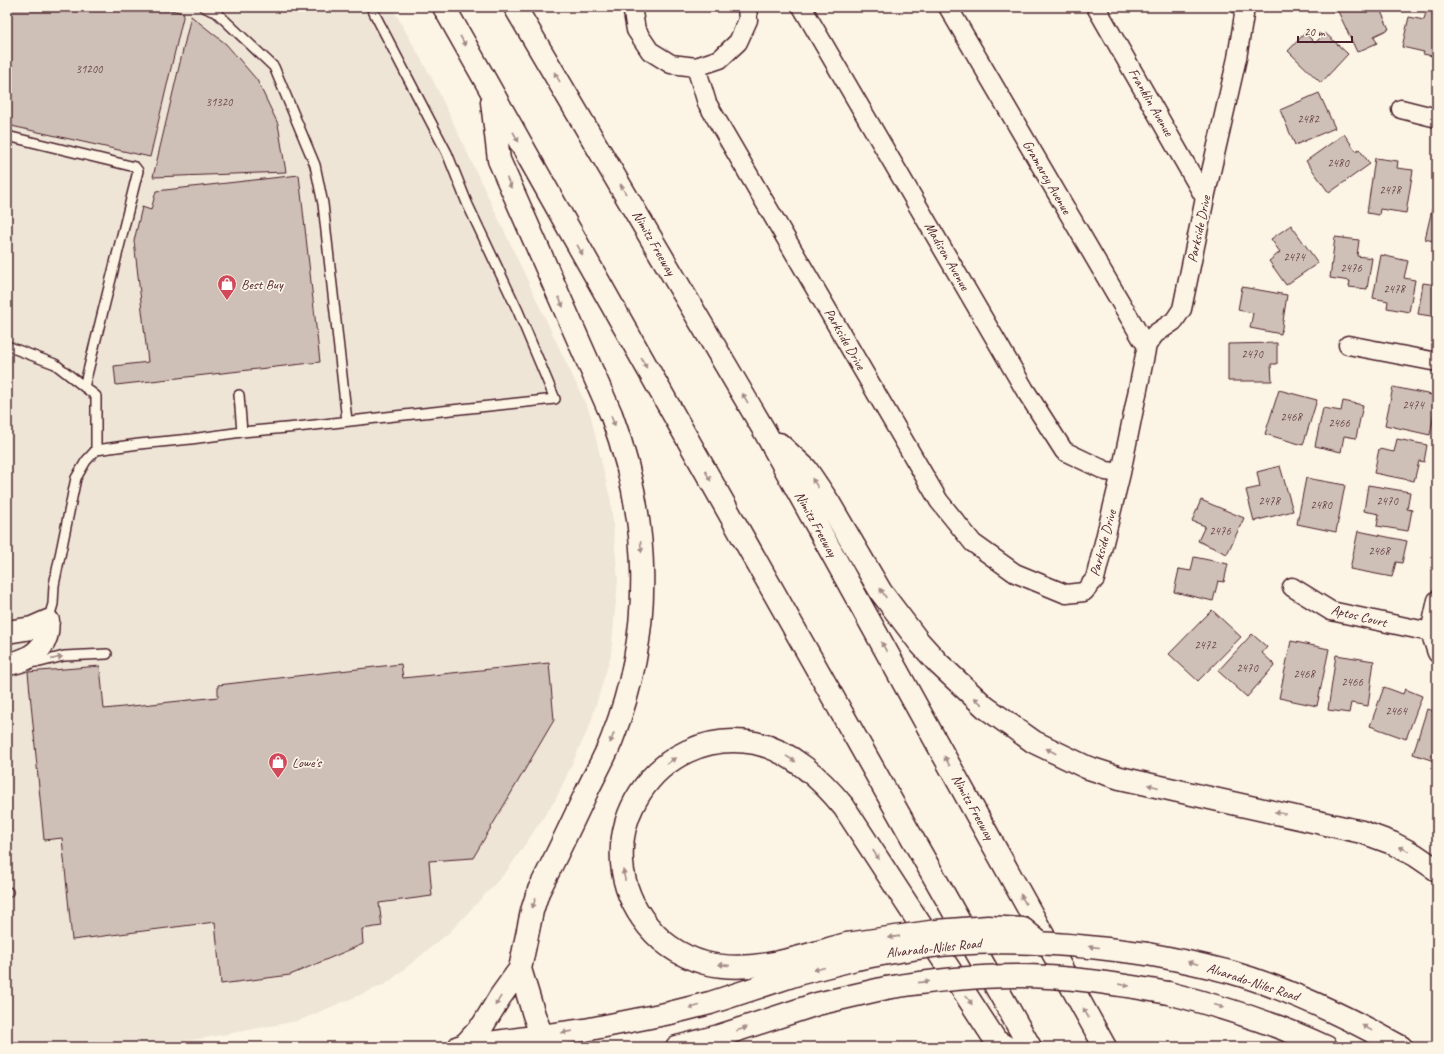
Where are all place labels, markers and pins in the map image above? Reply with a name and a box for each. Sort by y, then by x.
shop icon: Best Buy [216,273,238,301]
place label: Best Buy [241,276,284,293]
shop icon: Lowe's [267,751,289,779]
place label: Lowe's [292,754,322,771]

